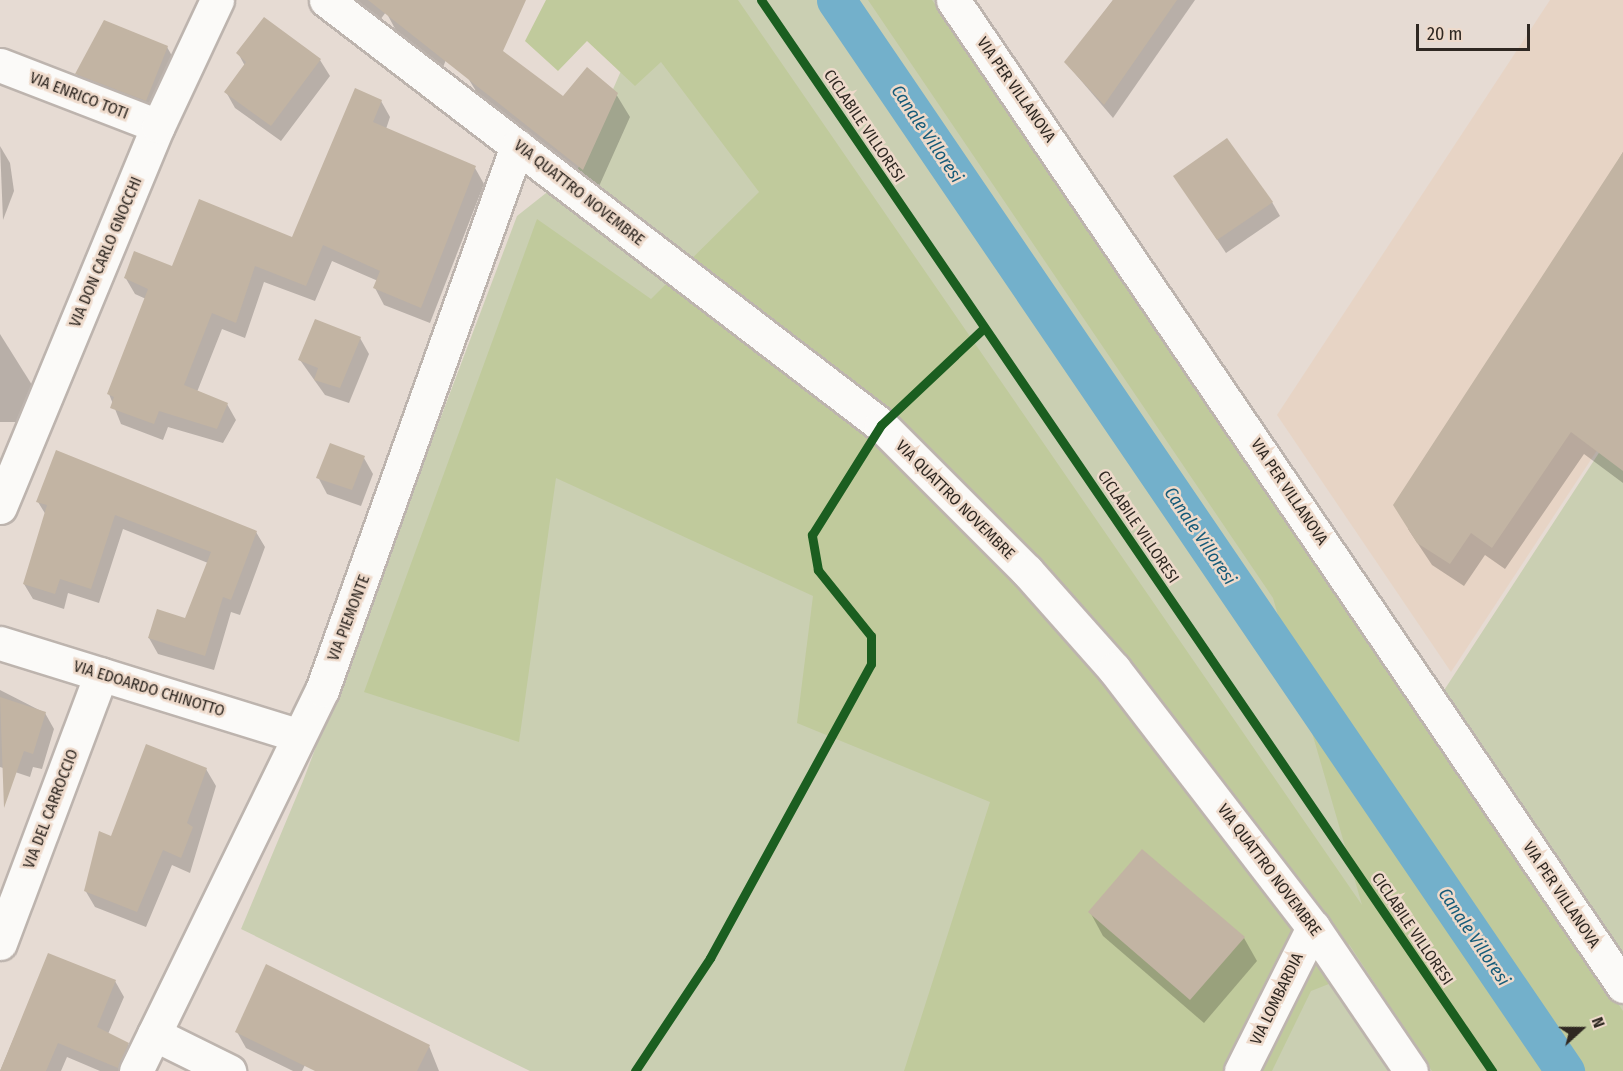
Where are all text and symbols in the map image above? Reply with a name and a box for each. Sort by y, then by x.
scale bar [1419,12,1533,50]
text: 20 m [1427,23,1462,45]
street label: VIA PER VILLANOVA [973,34,1059,146]
street label: CICLABILE VILLORESI [819,66,909,186]
street label: VIA ENRICO TOTI [27,68,131,124]
water label: Canale Villoresi [886,81,968,187]
street label: VIA QUATTRO NOVEMBRE [510,136,648,250]
street label: VIA DON CARLO GNOCCHI [66,174,146,330]
street label: VIA PER VILLANOVA [1246,435,1332,549]
street label: VIA QUATTRO NOVEMBRE [892,437,1018,563]
street label: CICLABILE VILLORESI [1093,467,1183,587]
water label: Canale Villoresi [1159,483,1241,589]
street label: VIA PIEMONTE [324,572,374,664]
street label: VIA EDOARDO CHINOTTO [71,657,227,721]
street label: VIA DEL CARROCCIO [19,747,83,871]
street label: VIA QUATTRO NOVEMBRE [1213,800,1325,940]
street label: VIA PER VILLANOVA [1518,838,1604,952]
street label: CICLABILE VILLORESI [1367,869,1457,989]
water label: Canale Villoresi [1433,884,1515,990]
street label: VIA LOMBARDIA [1246,950,1308,1048]
north arrow [1551,999,1611,1059]
text: N [1588,1014,1609,1030]

